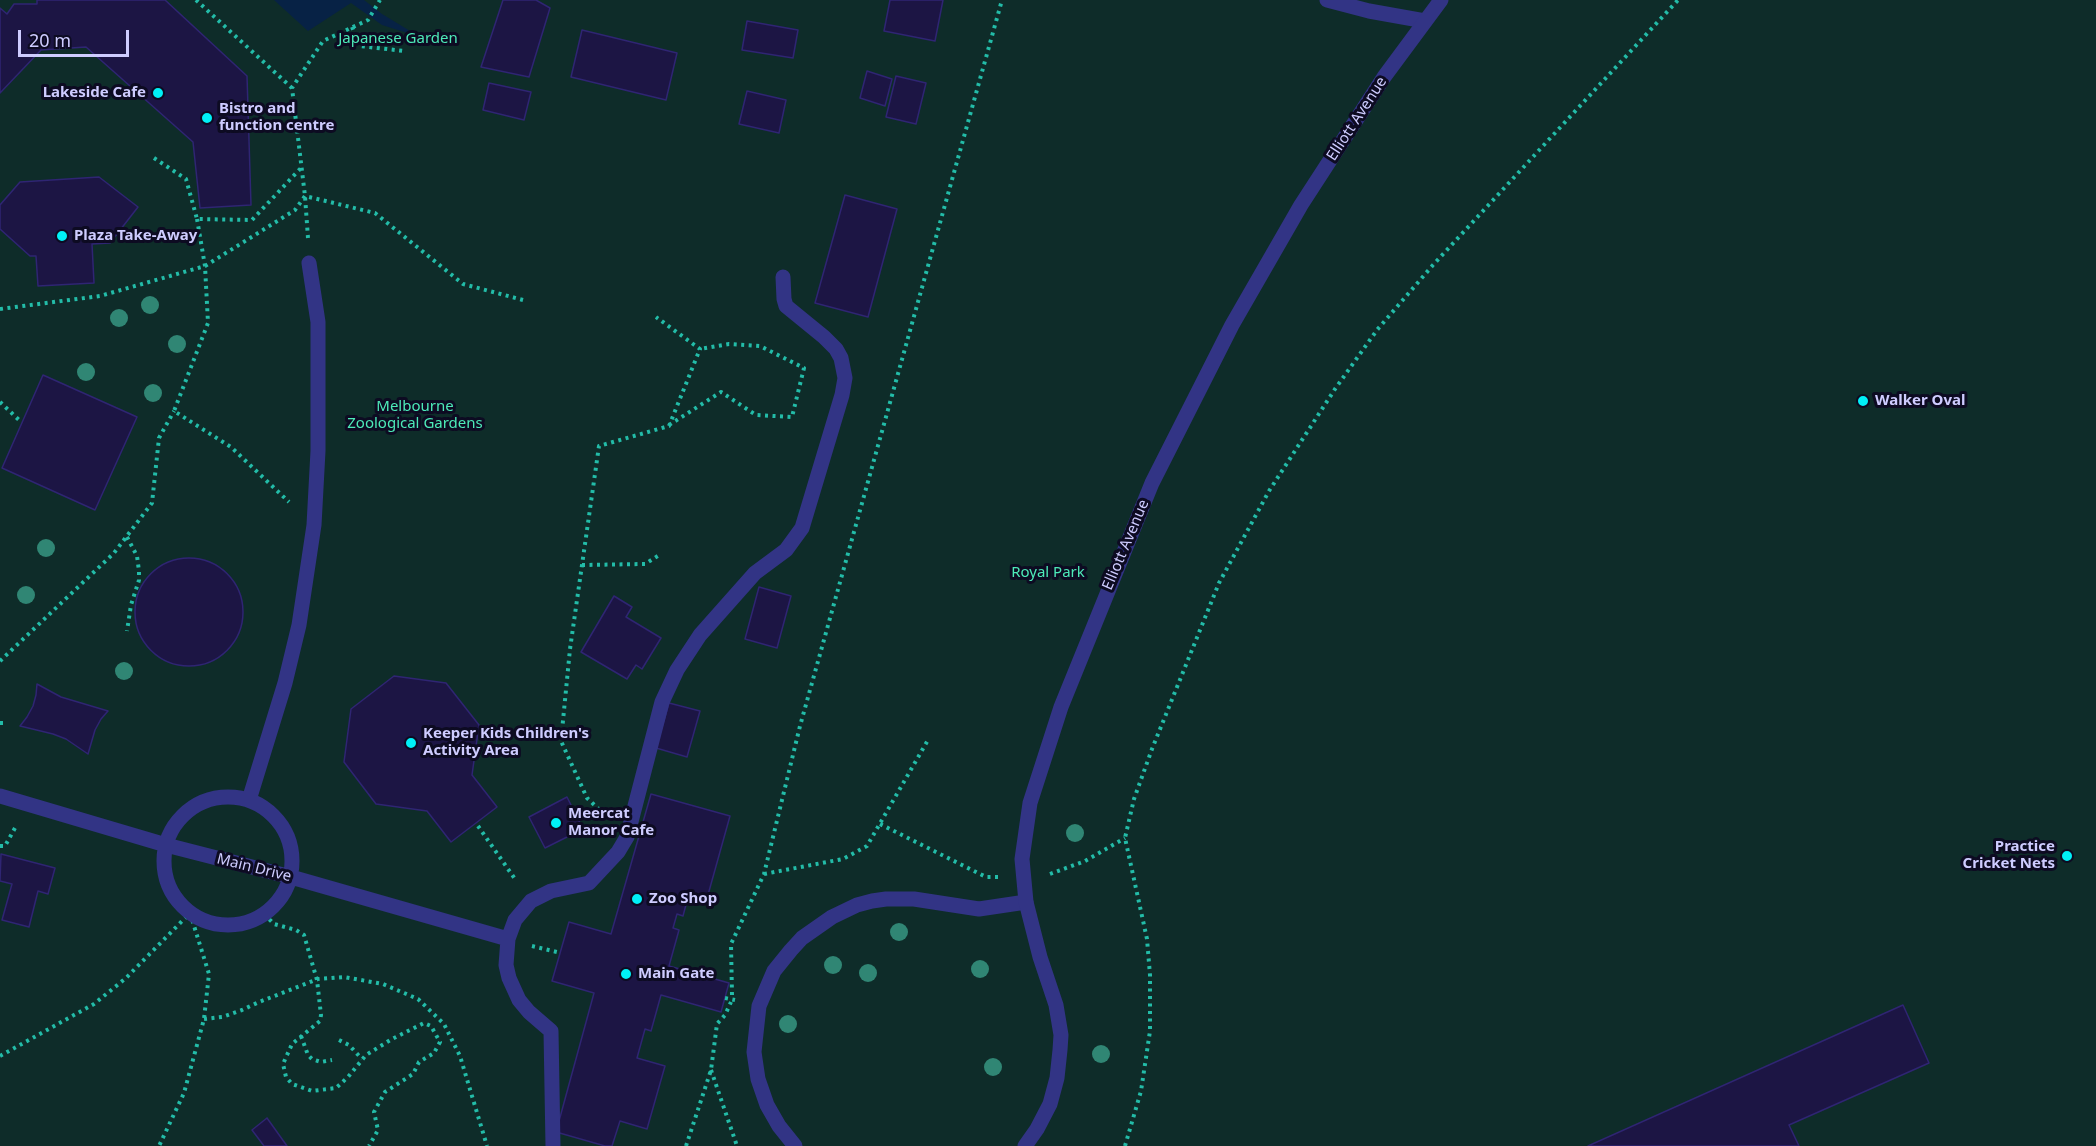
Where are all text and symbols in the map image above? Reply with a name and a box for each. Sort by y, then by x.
scale bar [21,18,132,56]
text: 20 m [29,28,71,52]
park label: Japanese Garden [338,30,458,48]
street label: Elliott Avenue [1323,74,1391,164]
place label: Lakeside Cafe [43,84,146,102]
marker: Lakeside Cafe [151,86,165,100]
place label: Bistro and function centre [219,100,334,135]
marker: Bistro and function centre [200,111,214,125]
place label: Plaza Take-Away [74,227,197,245]
marker: Plaza Take-Away [55,229,69,243]
place label: Walker Oval [1875,392,1965,410]
marker: Walker Oval [1856,394,1870,408]
park label: Melbourne Zoological Gardens [347,398,483,433]
street label: Elliott Avenue [1099,497,1153,593]
park label: Royal Park [1011,564,1085,582]
place label: Keeper Kids Children's Activity Area [423,725,589,760]
marker: Keeper Kids Children's Activity Area [404,736,418,750]
place label: Meercat Manor Cafe [568,805,654,840]
marker: Meercat Manor Cafe [549,816,563,830]
place label: Practice Cricket Nets [1963,838,2055,873]
marker: Practice Cricket Nets [2060,849,2074,863]
street label: Main Drive [215,850,293,886]
place label: Zoo Shop [649,890,717,908]
marker: Zoo Shop [630,892,644,906]
place label: Main Gate [638,965,715,983]
marker: Main Gate [619,967,633,981]

